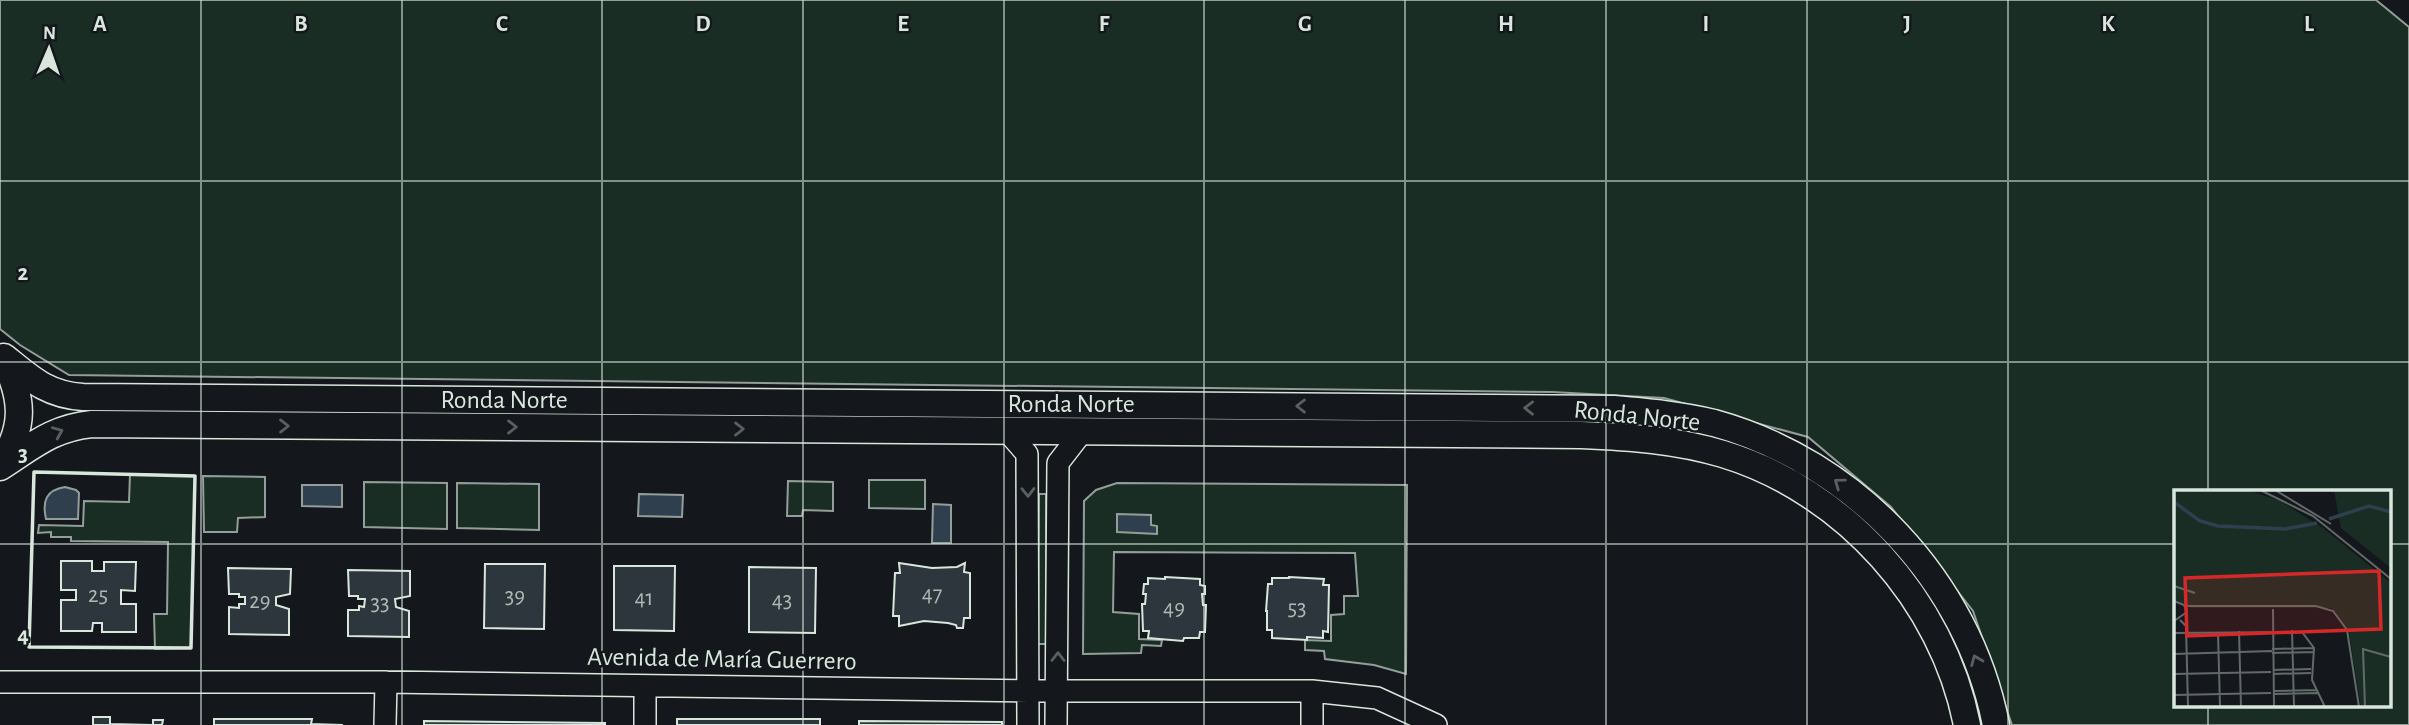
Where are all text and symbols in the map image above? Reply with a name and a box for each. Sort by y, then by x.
text: A [93,13,107,36]
text: B [294,13,308,36]
text: C [496,13,508,36]
text: D [695,13,711,36]
text: E [897,13,909,36]
text: F [1099,13,1110,36]
text: G [1298,13,1312,36]
text: H [1498,13,1514,36]
text: I [1703,13,1709,36]
text: J [1903,13,1911,36]
text: K [2101,13,2115,36]
text: L [2304,13,2314,36]
north arrow [14,14,84,84]
text: N [43,24,56,43]
text: 2 [18,262,29,285]
street label: Ronda Norte [440,387,568,413]
street label: Ronda Norte [1007,391,1135,417]
street label: Ronda Norte [1572,396,1702,436]
one-way arrow [1295,398,1306,414]
one-way arrow [1523,400,1533,416]
one-way arrow [280,418,290,434]
one-way arrow [507,420,518,435]
one-way arrow [735,421,745,437]
one-way arrow [51,426,63,440]
text: 3 [18,443,28,466]
one-way arrow [1834,479,1847,491]
one-way arrow [1020,487,1036,498]
inset map [2174,490,2392,708]
house number: 47 [922,583,942,606]
house number: 25 [88,584,108,607]
house number: 39 [505,585,525,608]
house number: 41 [635,587,653,610]
house number: 43 [772,589,792,612]
house number: 29 [249,590,271,613]
house number: 33 [371,592,389,615]
house number: 49 [1163,597,1185,620]
house number: 53 [1287,597,1307,620]
text: 4 [17,624,29,647]
street label: Avenida de María Guerrero [587,644,857,674]
one-way arrow [1050,651,1066,662]
one-way arrow [1970,655,1984,667]

